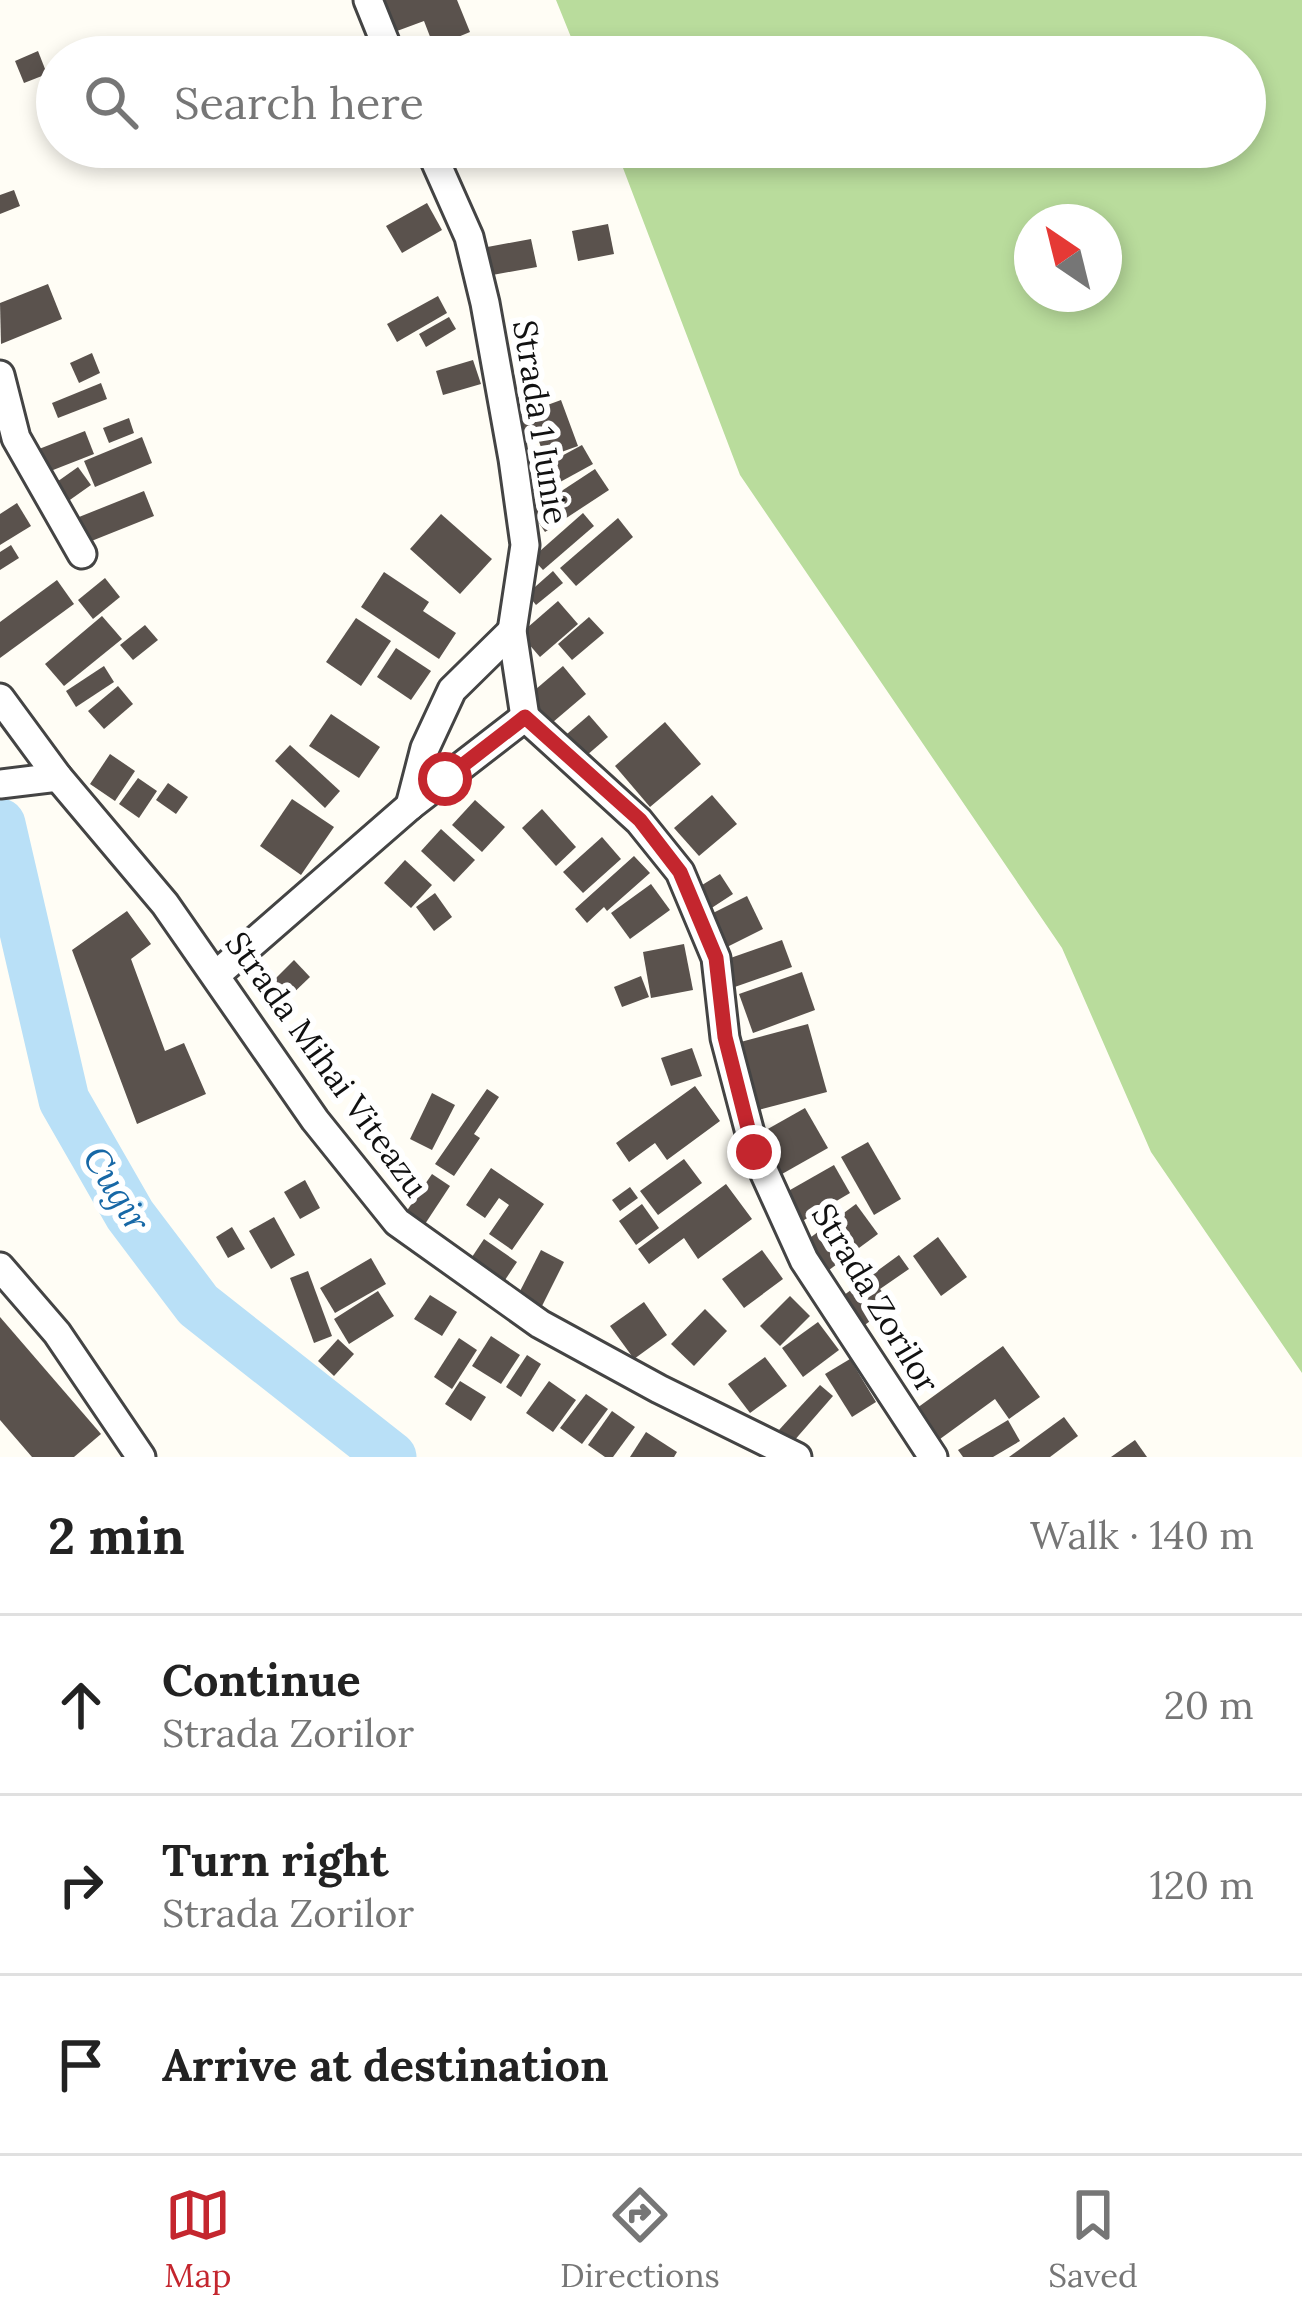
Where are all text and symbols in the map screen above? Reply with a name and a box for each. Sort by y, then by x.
search box [36,36,1266,168]
icon: search [78,69,144,135]
text: Search here [174,74,424,131]
north arrow [1014,204,1122,312]
street label: Strada 1 Iunie [504,317,578,527]
route start [418,752,472,806]
street label: Strada Mihai Viteazu [217,923,437,1205]
route end [727,1125,781,1179]
water label: Cugir [73,1137,161,1241]
street label: Strada Zorilor [803,1196,949,1401]
text: 2 min [48,1503,185,1568]
text: Walk · 140 m [1030,1510,1254,1560]
text: Continue [162,1651,361,1708]
icon: ahead [48,1672,114,1738]
text: 20 m [1164,1680,1254,1730]
text: Strada Zorilor [162,1708,414,1758]
text: Turn right [162,1831,389,1888]
icon: right [48,1852,114,1918]
text: 120 m [1150,1860,1254,1910]
text: Strada Zorilor [162,1888,414,1938]
icon: arrive [48,2032,114,2098]
text: Arrive at destination [162,2036,609,2093]
tab: Map [164,2182,231,2296]
tab: Directions [560,2182,720,2296]
tab: Saved [1048,2182,1138,2296]

